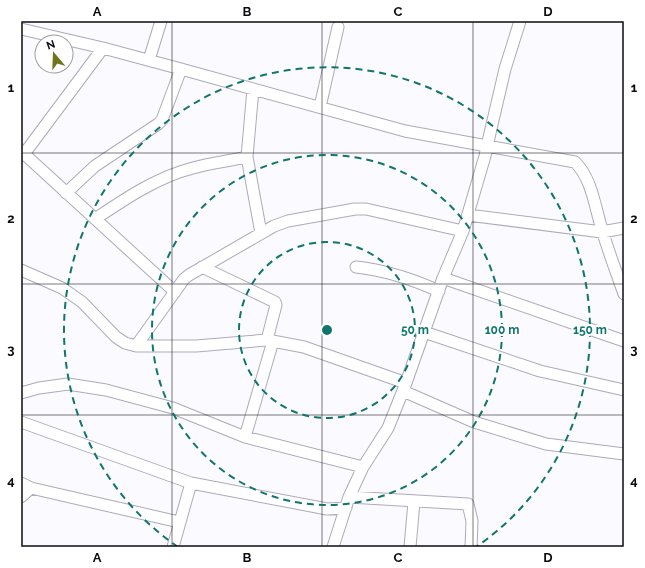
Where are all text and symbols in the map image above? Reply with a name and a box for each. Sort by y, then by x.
text: A [93,4,102,19]
text: B [243,4,252,19]
text: C [394,4,403,19]
text: D [543,4,553,19]
north arrow [34,34,74,74]
text: N [45,38,57,53]
text: 1 [8,80,15,95]
text: 1 [631,80,638,95]
text: 2 [7,211,15,226]
text: 2 [630,211,638,226]
centre of rings [320,323,334,337]
text: 50 m [401,323,429,337]
text: 100 m [485,323,519,337]
text: 150 m [573,323,607,337]
text: 3 [7,342,15,357]
text: 3 [630,342,638,357]
text: 4 [7,473,15,488]
text: 4 [630,473,638,488]
text: A [93,550,102,565]
text: B [243,550,252,565]
text: C [394,550,403,565]
text: D [543,550,553,565]

